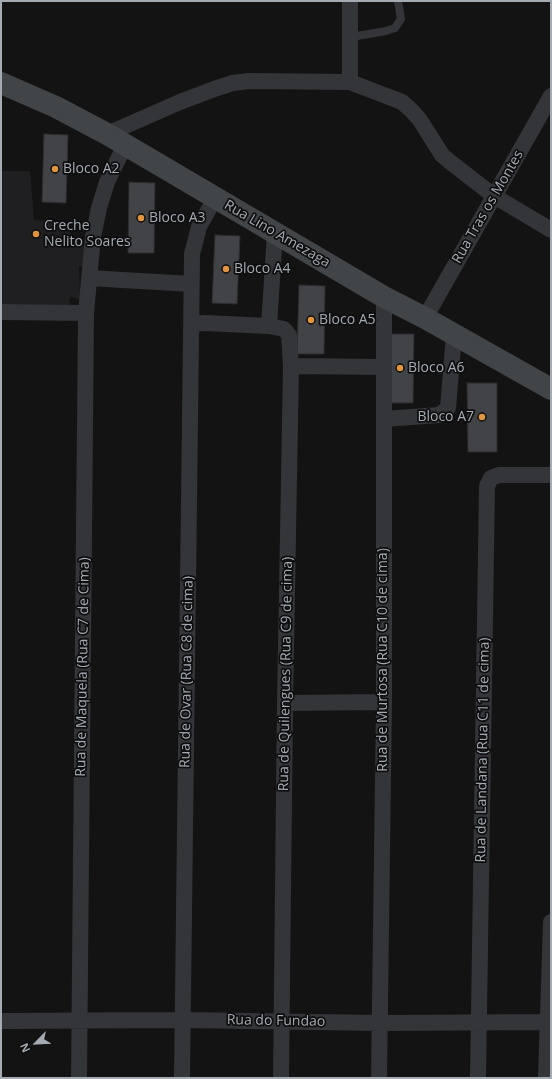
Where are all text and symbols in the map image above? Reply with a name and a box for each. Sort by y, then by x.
street label: Rua Tras os Montes [449,147,527,267]
place label: Bloco A2 [63,161,120,177]
marker: Bloco A2 [50,164,60,174]
street label: Rua Lino Amezaga [221,197,333,271]
place label: Bloco A3 [149,210,206,226]
marker: Bloco A3 [136,213,146,223]
place label: Creche Nelito Soares [44,218,131,250]
marker: Creche Nelito Soares [31,229,41,239]
place label: Bloco A4 [234,261,291,277]
marker: Bloco A4 [221,264,231,274]
place label: Bloco A5 [319,312,376,328]
marker: Bloco A5 [306,315,316,325]
place label: Bloco A6 [408,360,465,376]
marker: Bloco A6 [395,363,405,373]
place label: Bloco A7 [417,409,474,425]
marker: Bloco A7 [477,412,487,422]
street label: Rua de Murtosa (Rua C10 de cima) [375,548,391,772]
street label: Rua de Maquela (Rua C7 de Cima) [73,557,93,777]
street label: Rua de Quilengues (Rua C9 de cima) [276,557,296,791]
street label: Rua de Ovar (Rua C8 de cima) [177,576,197,768]
street label: Rua de Landana (Rua C11 de cima) [473,637,493,863]
street label: Rua do Fundao [227,1012,325,1030]
north arrow [16,1023,56,1063]
text: N [16,1041,33,1055]

